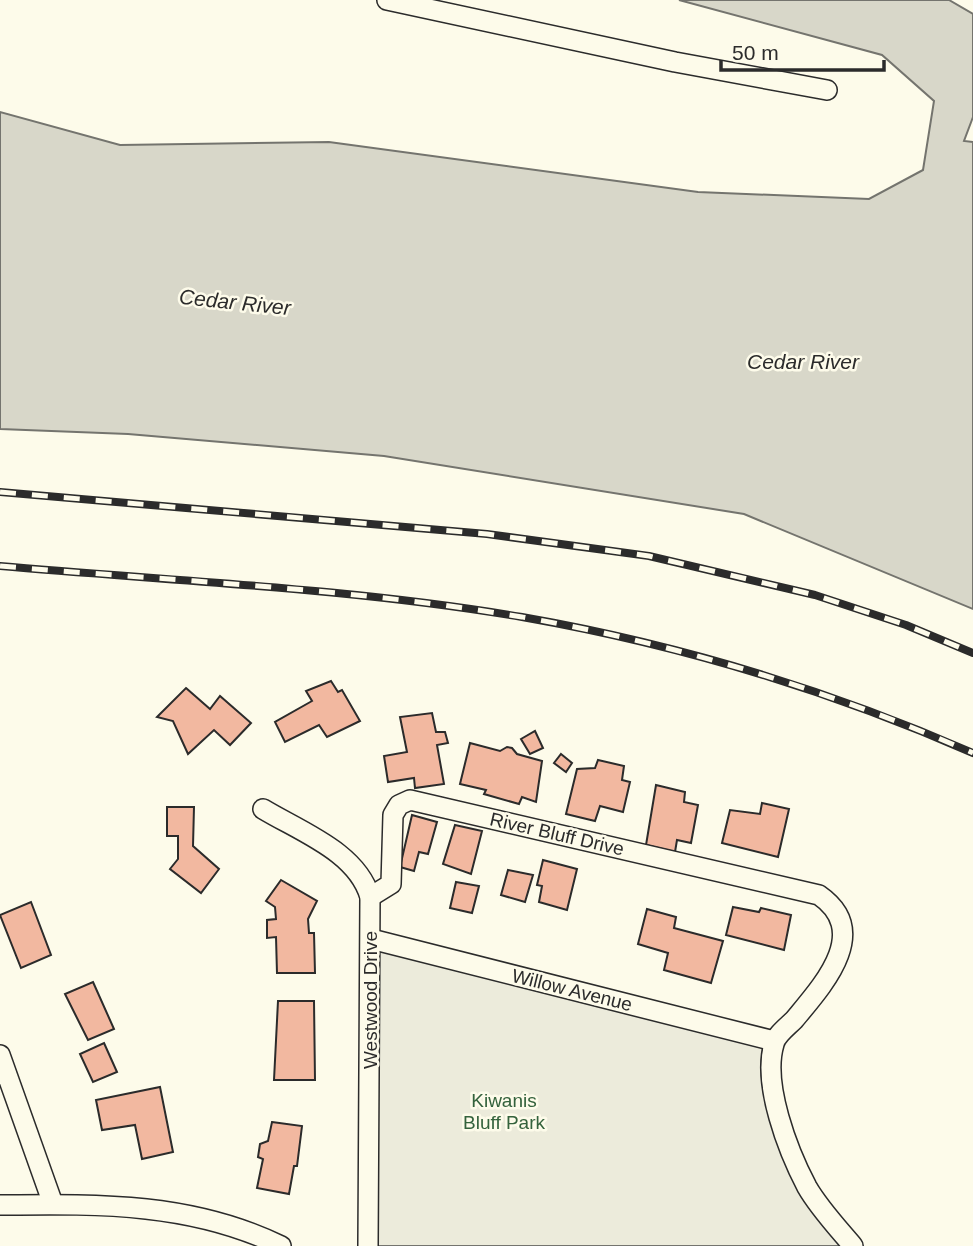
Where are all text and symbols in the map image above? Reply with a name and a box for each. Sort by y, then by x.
scale bar [721,28,884,72]
text: 50 m [732,41,779,64]
water label: Cedar River [178,285,293,319]
water label: Cedar River [747,350,860,373]
street label: River Bluff Drive [488,808,626,860]
street label: Westwood Drive [360,931,381,1069]
street label: Willow Avenue [510,965,634,1015]
park label: Kiwanis Bluff Park [463,1090,546,1133]

